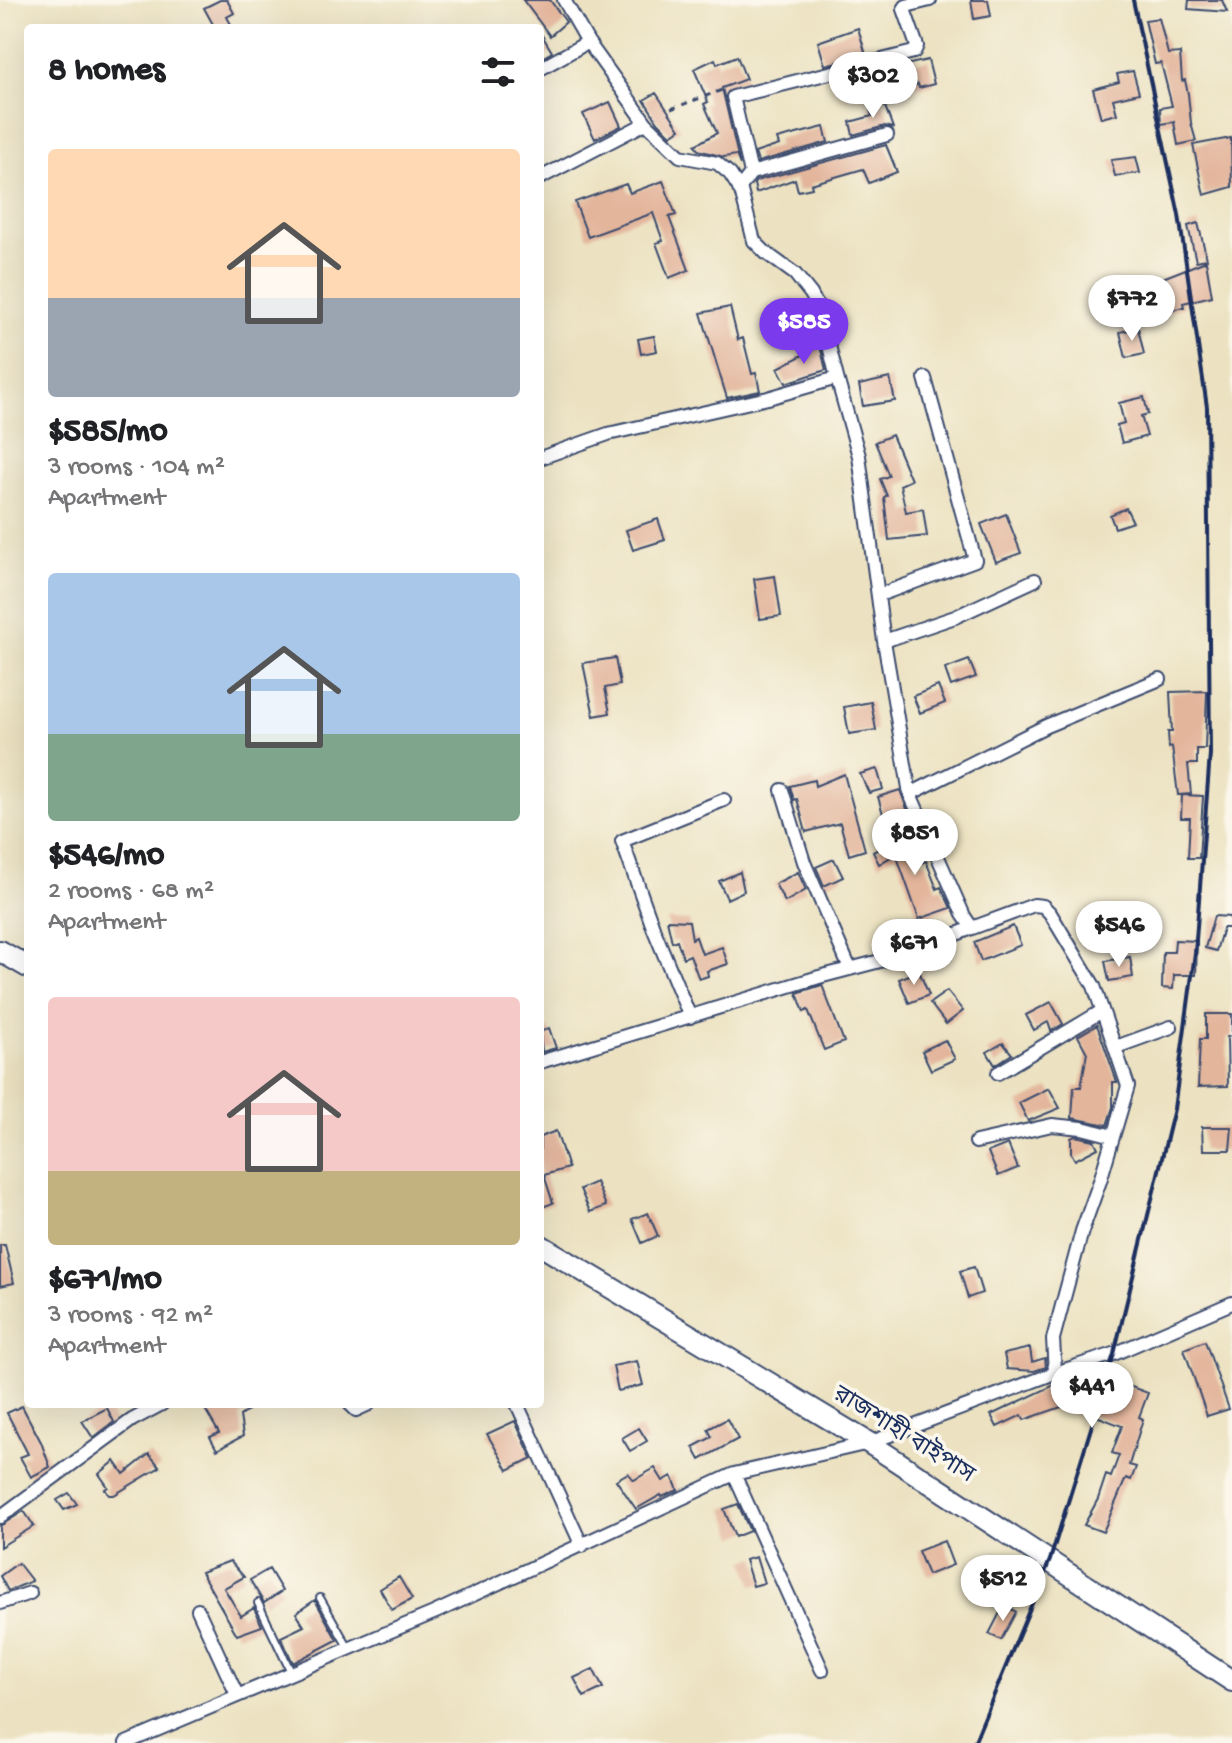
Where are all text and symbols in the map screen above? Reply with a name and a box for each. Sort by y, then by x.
icon: filters [476,50,520,94]
text: 8 homes [48,52,165,92]
pin: $302 [826,52,920,120]
text: $302 [847,62,899,93]
icon: home [212,201,356,345]
pin: $772 [1085,275,1179,343]
text: $772 [1106,285,1158,316]
pin: $585 [757,298,851,366]
text: $585 [777,308,831,339]
text: $585/mo [48,413,168,453]
text: 3 rooms · 104 m² [48,453,225,484]
text: Apartment [48,484,165,515]
icon: home [212,625,356,769]
pin: $851 [868,809,962,877]
text: $851 [890,819,940,850]
text: $546/mo [48,837,164,877]
text: 2 rooms · 68 m² [48,877,214,908]
pin: $546 [1072,901,1166,969]
text: Apartment [48,908,165,939]
text: $546 [1094,911,1144,942]
pin: $671 [867,919,961,987]
text: $671 [890,929,938,960]
icon: home [212,1049,356,1193]
text: $671/mo [48,1261,162,1301]
text: 3 rooms · 92 m² [48,1301,213,1332]
text: Apartment [48,1332,165,1363]
pin: $441 [1045,1362,1139,1430]
text: $441 [1069,1372,1115,1403]
street label: রাজশাহী বাইপাস [826,1378,981,1492]
pin: $512 [956,1555,1050,1623]
text: $512 [979,1565,1027,1596]

